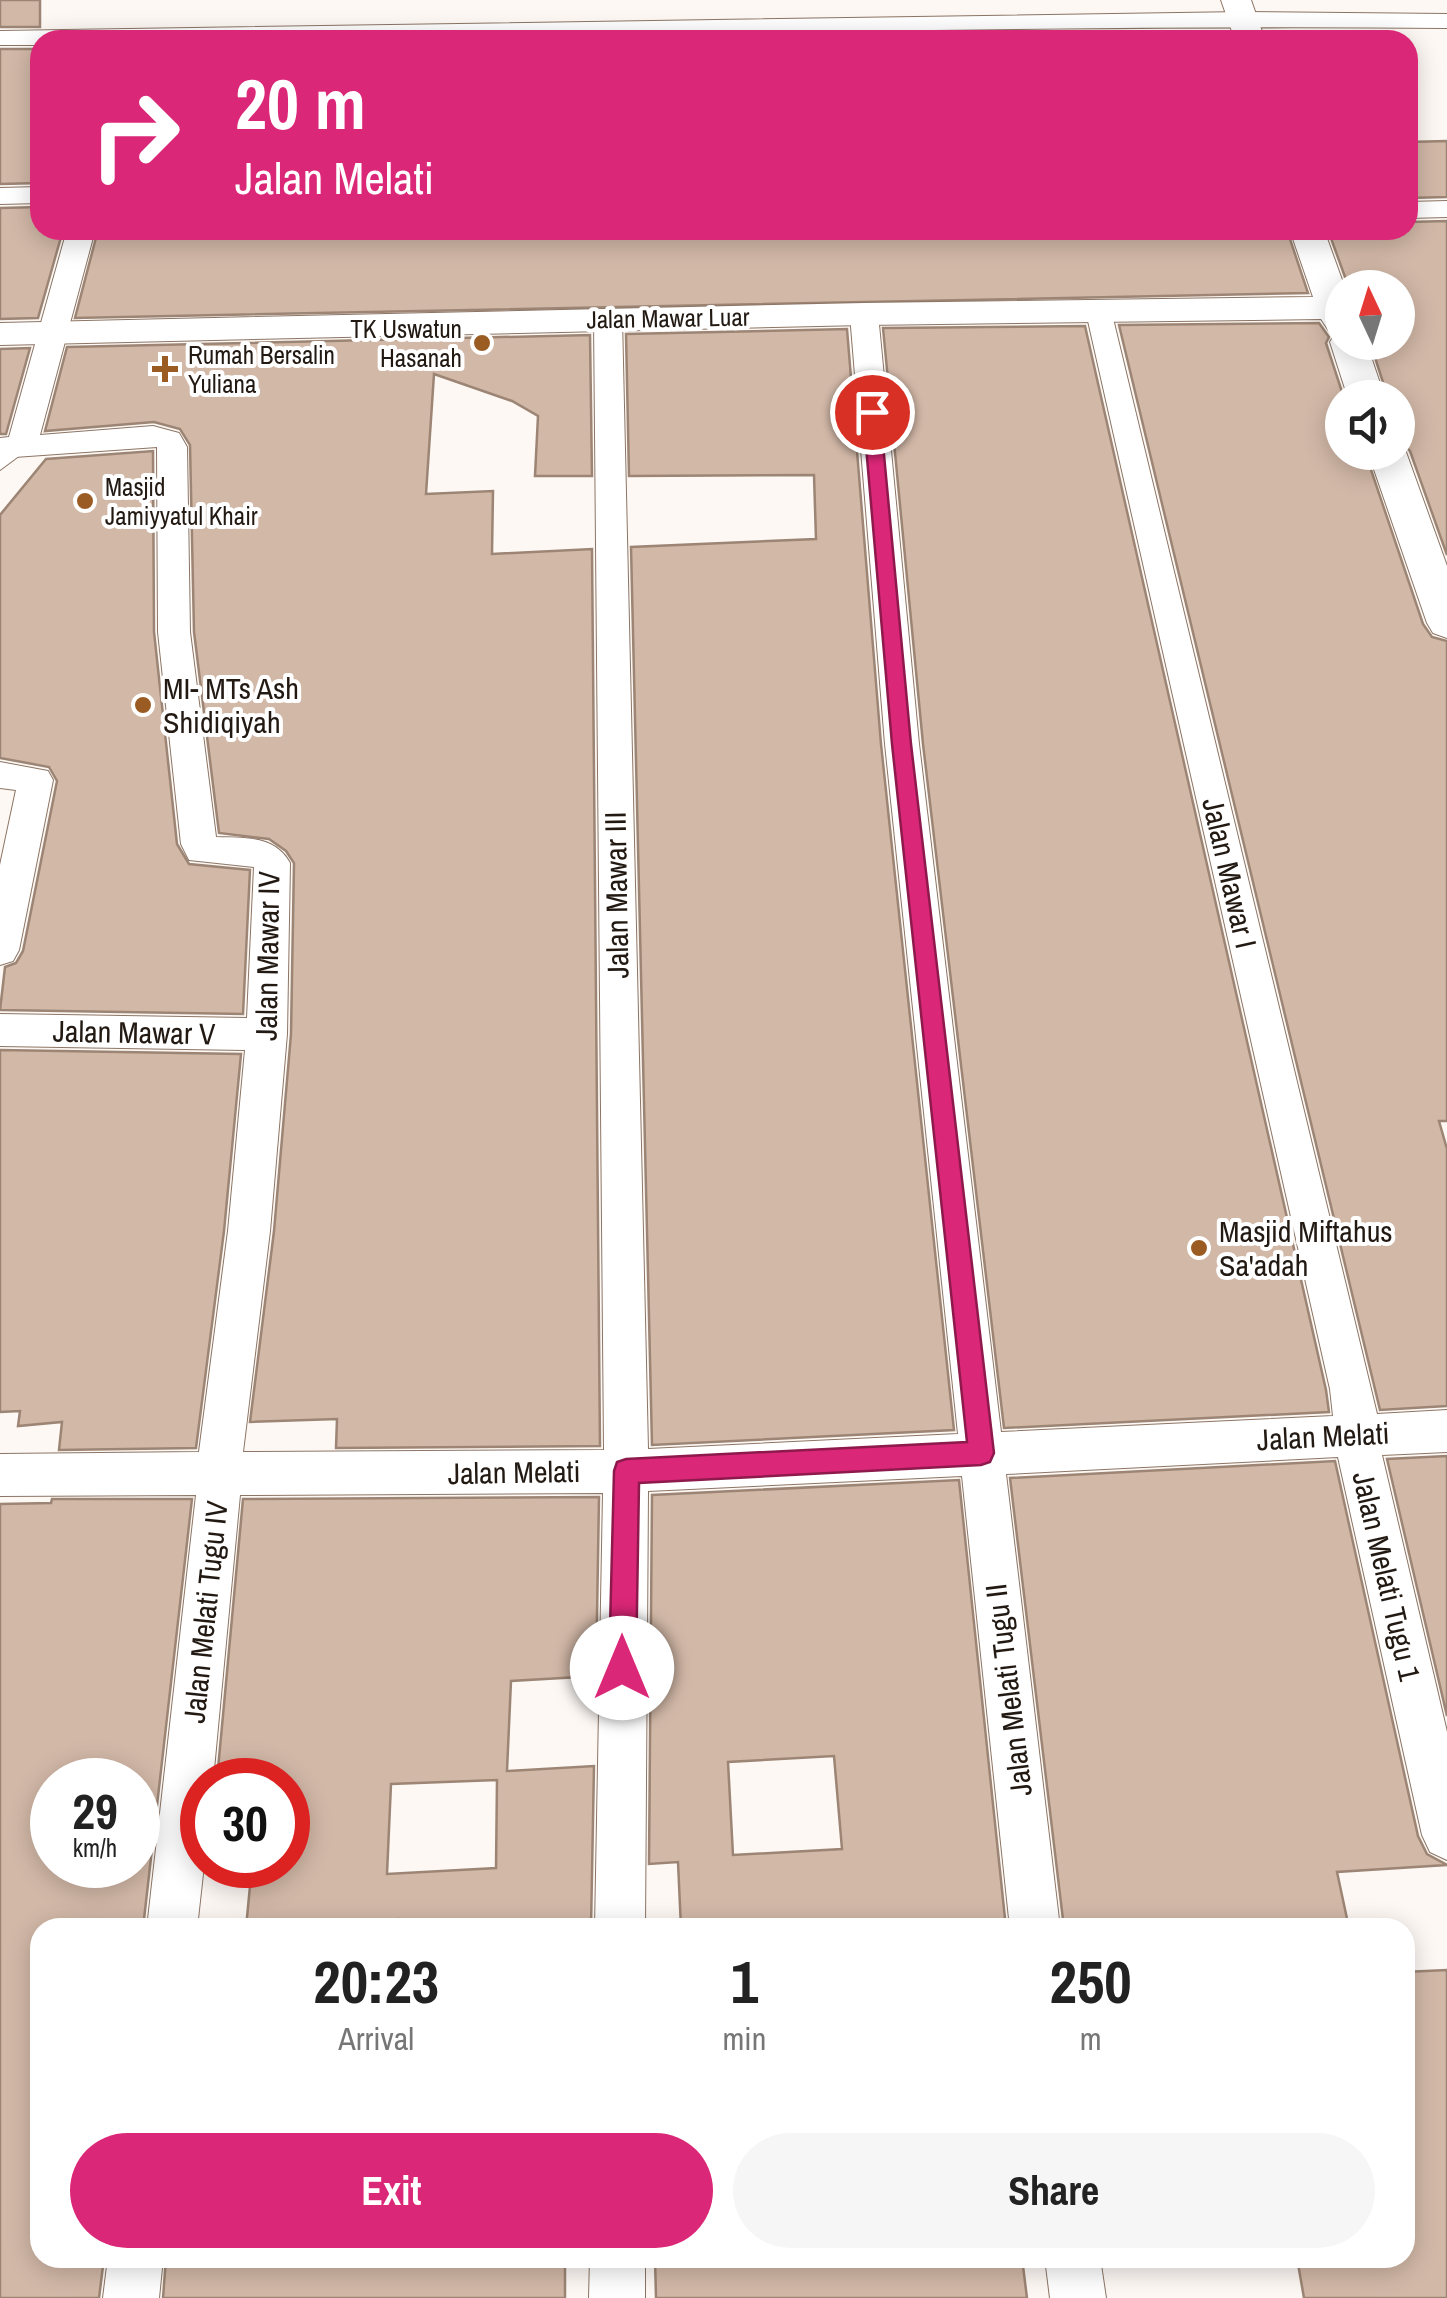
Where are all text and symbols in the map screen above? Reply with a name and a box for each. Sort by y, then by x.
text: 20 m [235,57,366,151]
icon: right [70,70,200,200]
text: Jalan Melati [235,147,434,208]
north arrow [1325,270,1415,360]
map controls [1325,270,1415,470]
street label: Jalan Mawar Luar [586,300,750,336]
place label: TK Uswatun Hasanah [350,312,462,375]
marker: TK Uswatun Hasanah [471,332,493,354]
place label: Rumah Bersalin Yuliana [188,338,335,401]
marker: Rumah Bersalin Yuliana [152,356,178,382]
pin [830,370,915,455]
button: sound [1325,380,1415,470]
icon: arrive [845,385,900,440]
place label: Masjid Jamiyyatul Khair [105,470,258,533]
marker: Masjid Jamiyyatul Khair [74,490,96,512]
place label: MI- MTs Ash Shidiqiyah [163,668,299,742]
marker: MI- MTs Ash Shidiqiyah [132,694,154,716]
street label: Jalan Mawar I [1193,794,1267,952]
street label: Jalan Mawar III [595,811,637,979]
street label: Jalan Mawar IV [246,870,288,1041]
street label: Jalan Mawar V [52,1011,216,1053]
place label: Masjid Miftahus Sa'adah [1219,1211,1393,1285]
marker: Masjid Miftahus Sa'adah [1188,1237,1210,1259]
street label: Jalan Melati [1256,1413,1390,1459]
street label: Jalan Melati [447,1451,581,1493]
street label: Jalan Melati Tugu 1 [1343,1467,1431,1685]
street label: Jalan Melati Tugu IV [173,1498,237,1725]
street label: Jalan Melati Tugu II [975,1582,1041,1798]
position arrow [570,1616,674,1720]
speed limit sign: 30 [180,1758,310,1888]
text: 29 [72,1777,118,1845]
text: km/h [73,1831,117,1865]
text: 20:23 [313,1941,439,2022]
text: 1 [731,1941,758,2022]
text: 250 [1050,1941,1132,2022]
text: Arrival [338,2017,414,2060]
text: min [722,2017,766,2060]
text: m [1080,2017,1102,2060]
button: Exit [70,2133,713,2248]
button: Share [733,2133,1375,2248]

